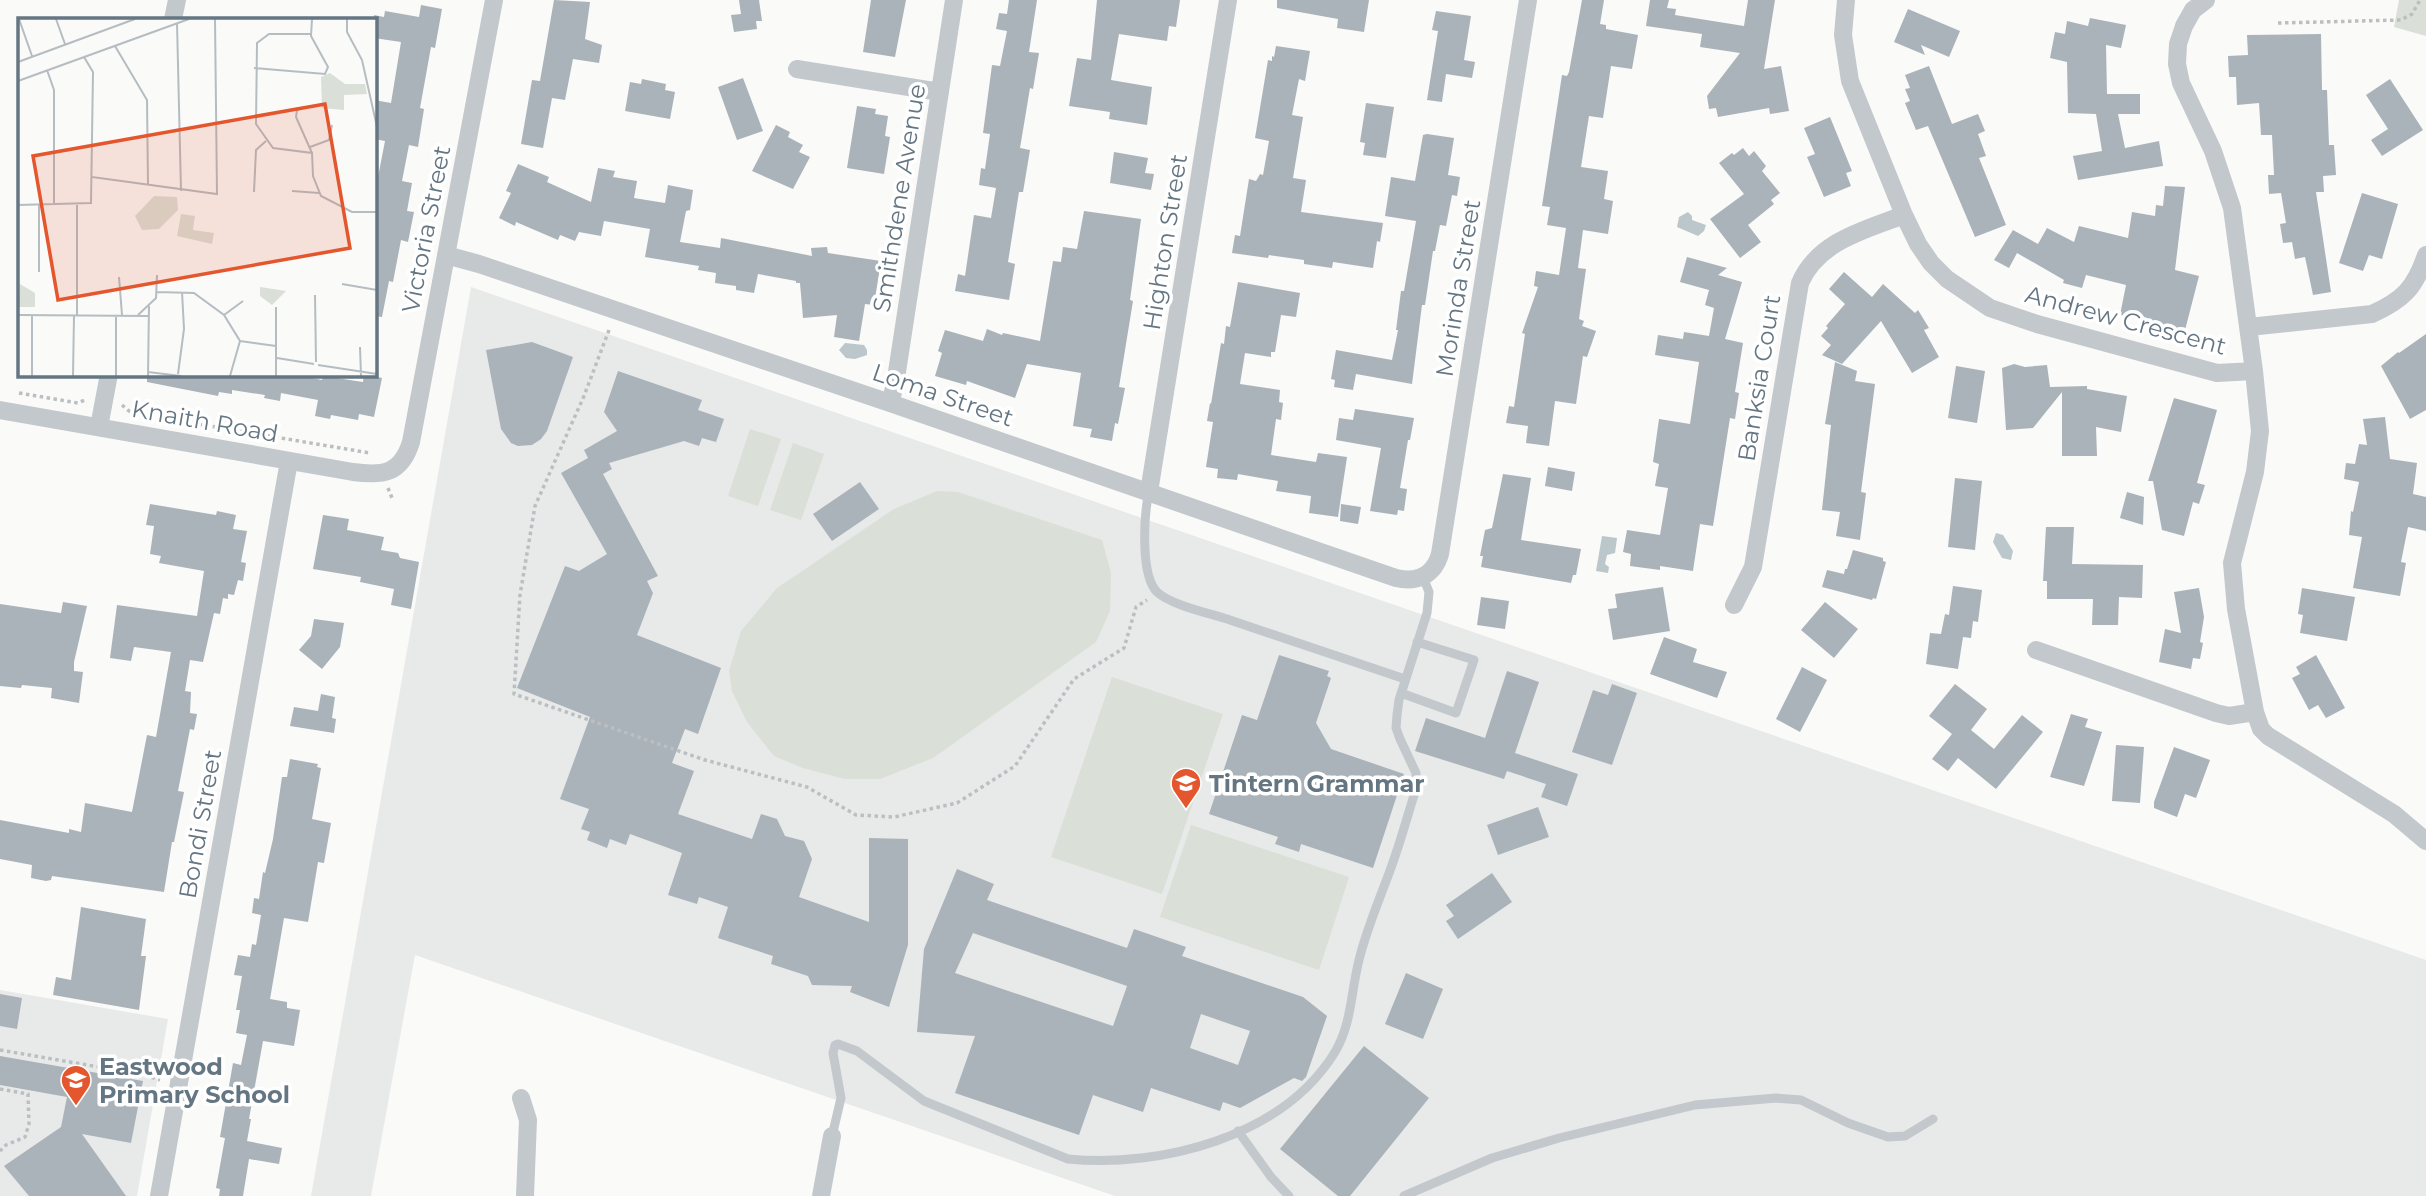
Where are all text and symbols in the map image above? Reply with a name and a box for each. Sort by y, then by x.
inset map [18,18,376,376]
street label: Smithdene Avenue [867,82,931,314]
street label: Victoria Street [396,143,456,315]
street label: Highton Street [1137,152,1193,332]
street label: Morinda Street [1430,197,1486,379]
street label: Andrew Crescent [2022,279,2230,361]
street label: Banksia Court [1732,292,1787,463]
street label: Loma Street [869,357,1018,433]
street label: Knaith Road [129,394,281,448]
street label: Bondi Street [173,747,227,901]
school or university icon: Tintern Grammar [1169,766,1203,810]
place label: Tintern Grammar [1209,769,1425,798]
place label: Eastwood Primary School [99,1052,290,1109]
school or university icon: Eastwood Primary School [59,1063,93,1107]

